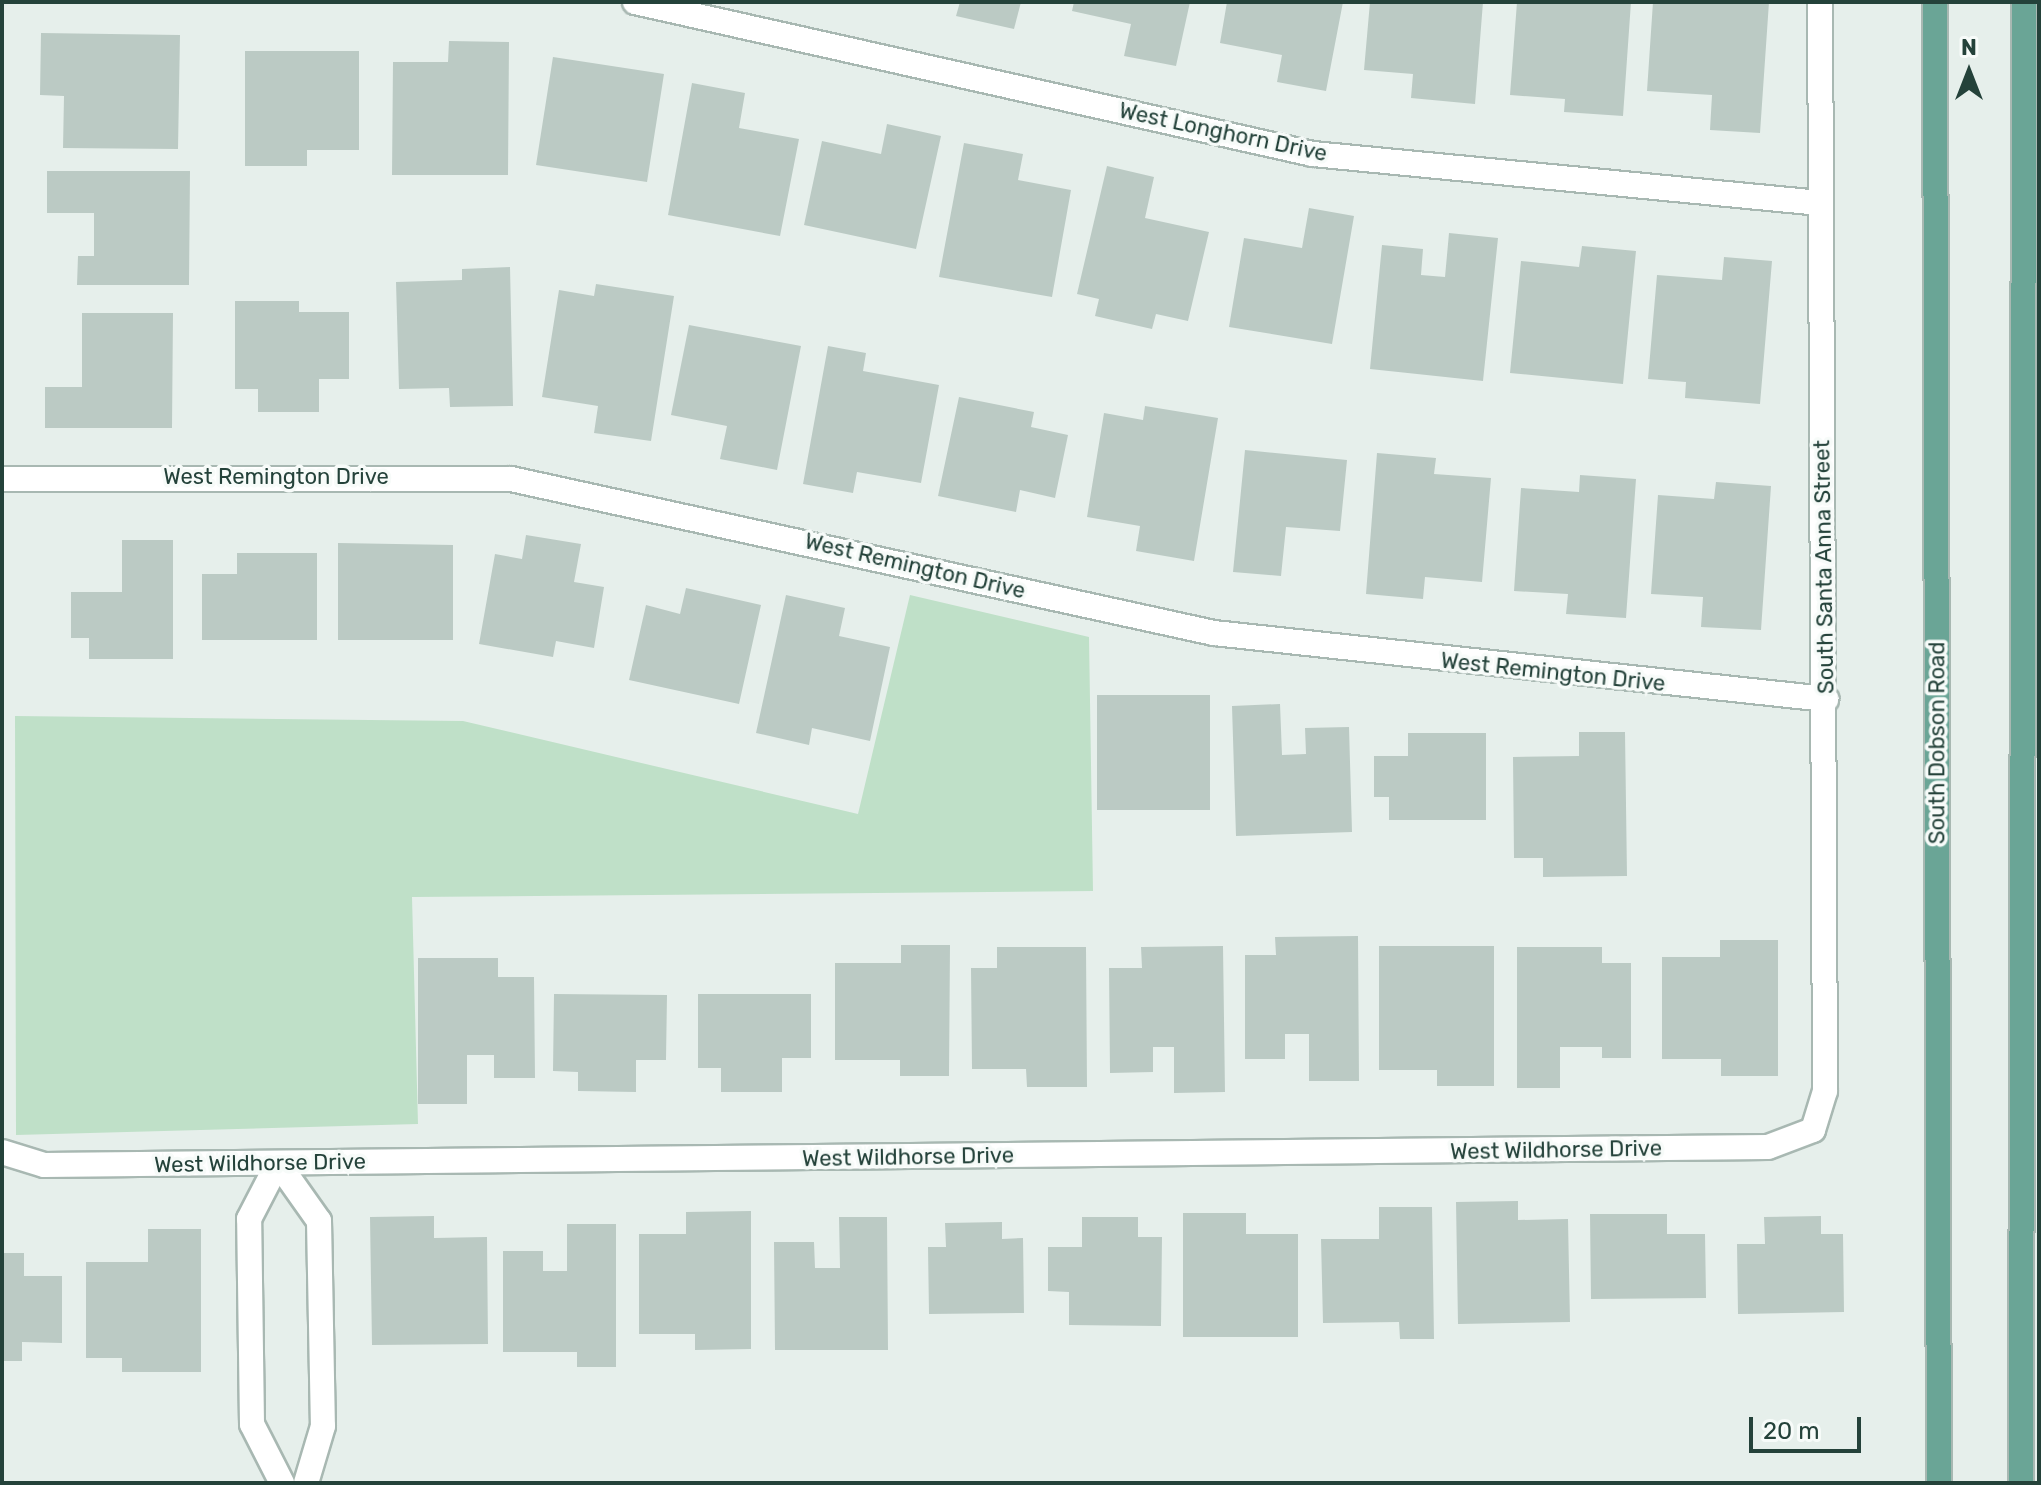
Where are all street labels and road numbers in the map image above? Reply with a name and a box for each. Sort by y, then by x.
street label: West Longhorn Drive [1117,97,1329,167]
street label: South Santa Anna Street [1809,439,1839,695]
street label: West Remington Drive [163,464,389,490]
street label: West Remington Drive [802,528,1028,604]
street label: South Dobson Road [1924,642,1950,844]
street label: West Remington Drive [1439,647,1667,697]
street label: West Wildhorse Drive [1450,1135,1662,1165]
street label: West Wildhorse Drive [802,1142,1014,1172]
street label: West Wildhorse Drive [154,1148,366,1178]

